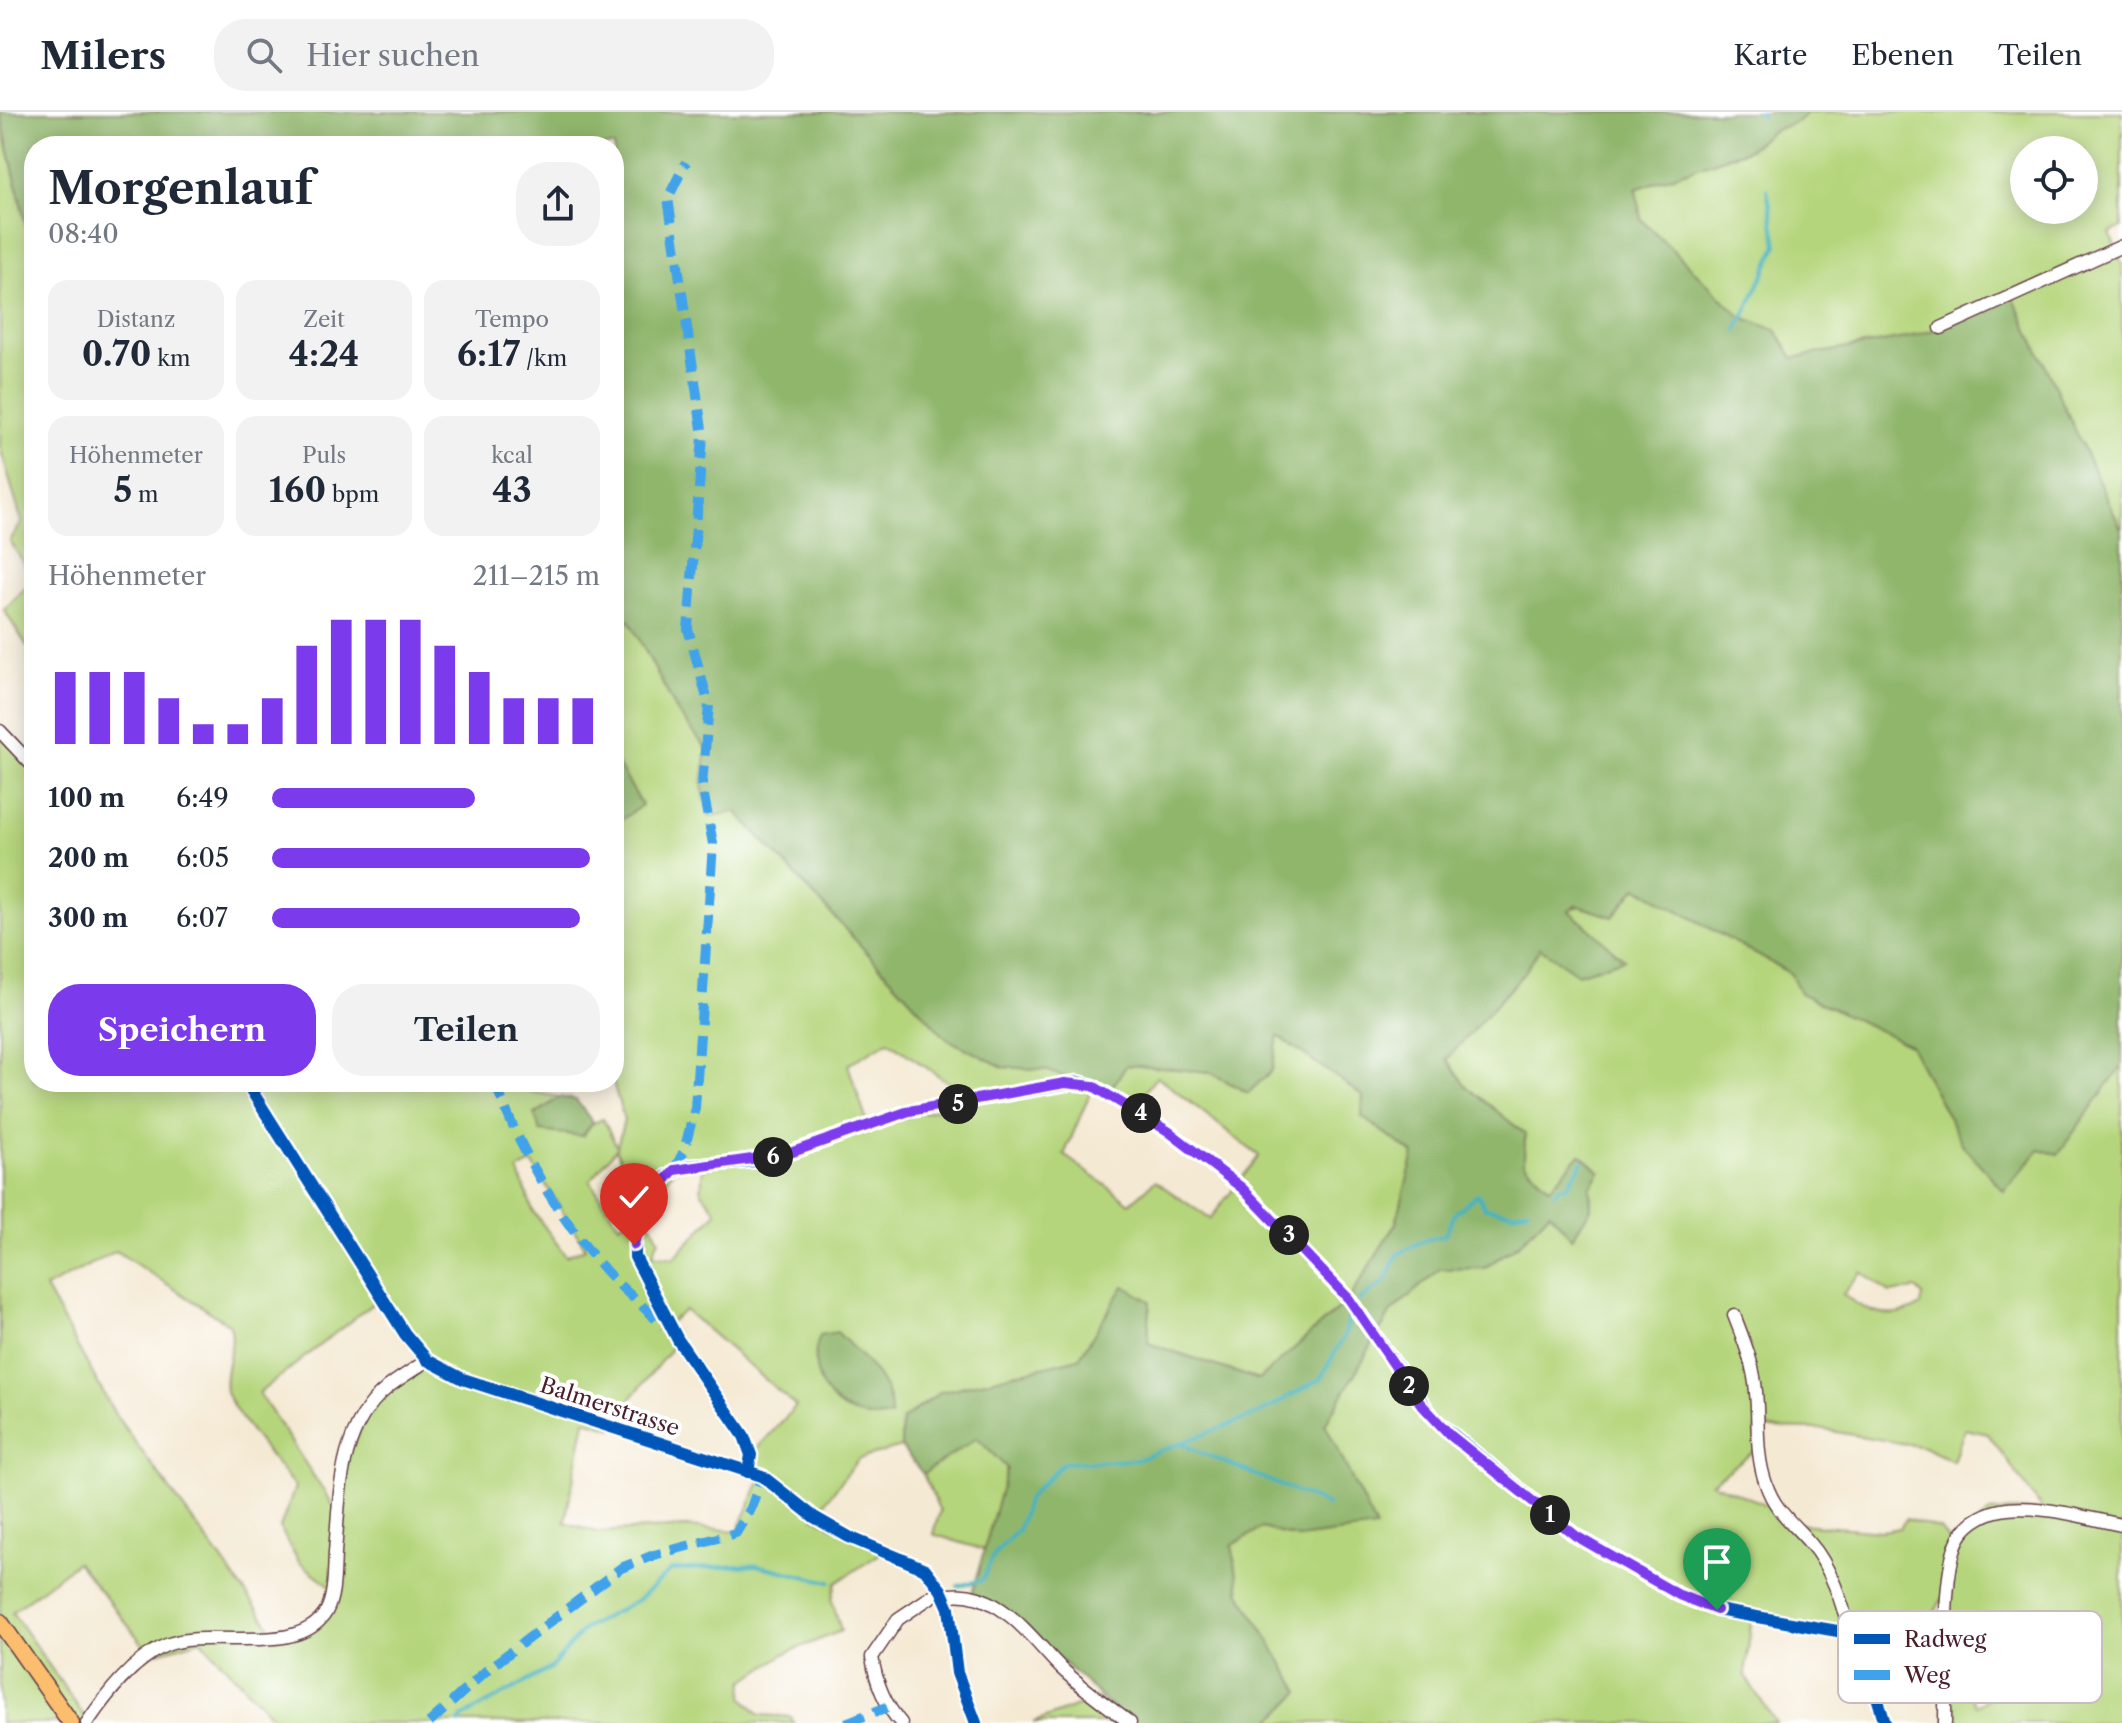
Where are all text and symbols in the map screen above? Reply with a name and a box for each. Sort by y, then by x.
search box [214,19,774,91]
text: Milers [40,32,166,79]
icon: search [242,33,286,77]
text: Hier suchen [306,37,480,74]
text: Karte [1733,38,1807,72]
text: Ebenen [1851,38,1954,72]
text: Teilen [1998,38,2082,72]
map controls [2010,136,2098,224]
button: locate [2010,136,2098,224]
text: Morgenlauf [48,161,313,215]
button: share [516,162,600,246]
text: 08:40 [48,218,119,250]
text: Distanz [97,306,175,333]
text: Zeit [303,306,345,333]
text: Tempo [475,306,549,333]
text: 0.70 [82,333,151,375]
text: 4:24 [289,333,359,375]
text: 6:17 [457,333,520,375]
text: km [151,345,190,372]
text: /km [520,345,567,372]
text: Höhenmeter [69,442,203,469]
text: Puls [302,442,346,469]
text: kcal [491,442,533,469]
text: 5 [113,469,132,511]
text: 160 [269,469,326,511]
text: 43 [492,469,532,511]
text: m [132,481,159,508]
text: bpm [326,481,379,508]
text: Höhenmeter [48,560,206,592]
text: 211–215 m [473,560,600,592]
text: 100 m [48,782,125,814]
text: 6:49 [176,782,229,814]
text: 200 m [48,842,129,874]
text: 6:05 [176,842,229,874]
text: 300 m [48,902,128,934]
text: 6:07 [176,902,228,934]
button: Speichern [48,984,316,1076]
button: Teilen [332,984,600,1076]
pin: 5 [938,1084,978,1124]
text: 5 [952,1090,964,1117]
pin: 4 [1121,1093,1161,1133]
text: 4 [1134,1099,1148,1126]
pin: 6 [753,1137,793,1177]
text: 6 [766,1143,780,1170]
pin [600,1163,668,1245]
icon: check [612,1175,656,1219]
pin: 3 [1269,1215,1309,1255]
text: 3 [1283,1221,1295,1248]
pin: 2 [1389,1366,1429,1406]
street label: Balmerstrasse [537,1371,683,1442]
text: 2 [1403,1372,1416,1399]
pin: 1 [1530,1495,1570,1535]
text: 1 [1545,1501,1555,1528]
pin [1683,1528,1751,1610]
icon: arrive [1695,1540,1739,1584]
legend [1838,1611,2102,1703]
text: Radweg [1904,1626,1987,1653]
text: Weg [1903,1662,1951,1689]

